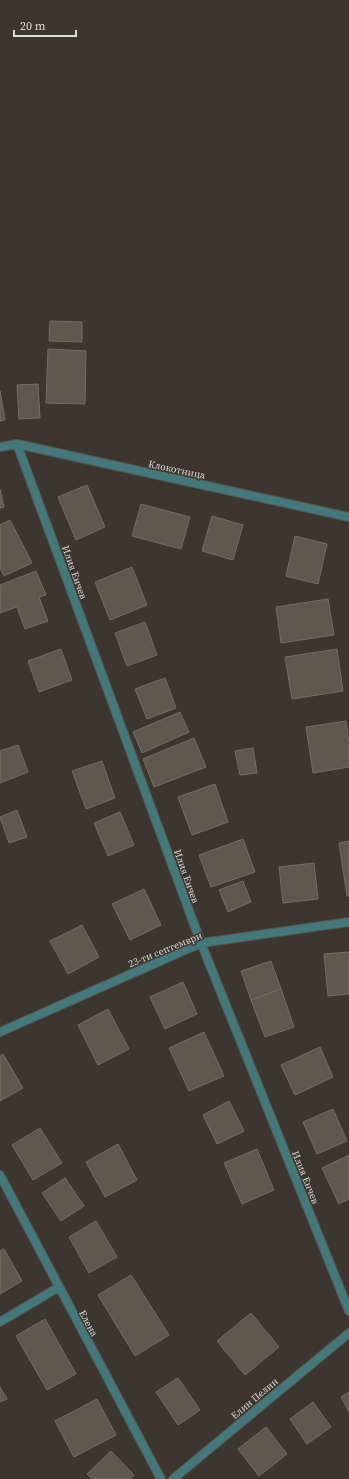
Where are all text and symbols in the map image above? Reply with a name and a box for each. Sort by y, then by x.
scale bar [14,12,76,38]
text: 20 m [20,18,46,34]
street label: Клокотница [147,457,207,482]
street label: Илия Енчев [59,544,90,601]
street label: Илия Енчев [171,848,202,905]
street label: 23-ти септември [126,929,205,970]
street label: Илия Енчев [289,1149,322,1206]
street label: Елена [76,1308,101,1340]
street label: Елин Пелин [228,1375,281,1422]

